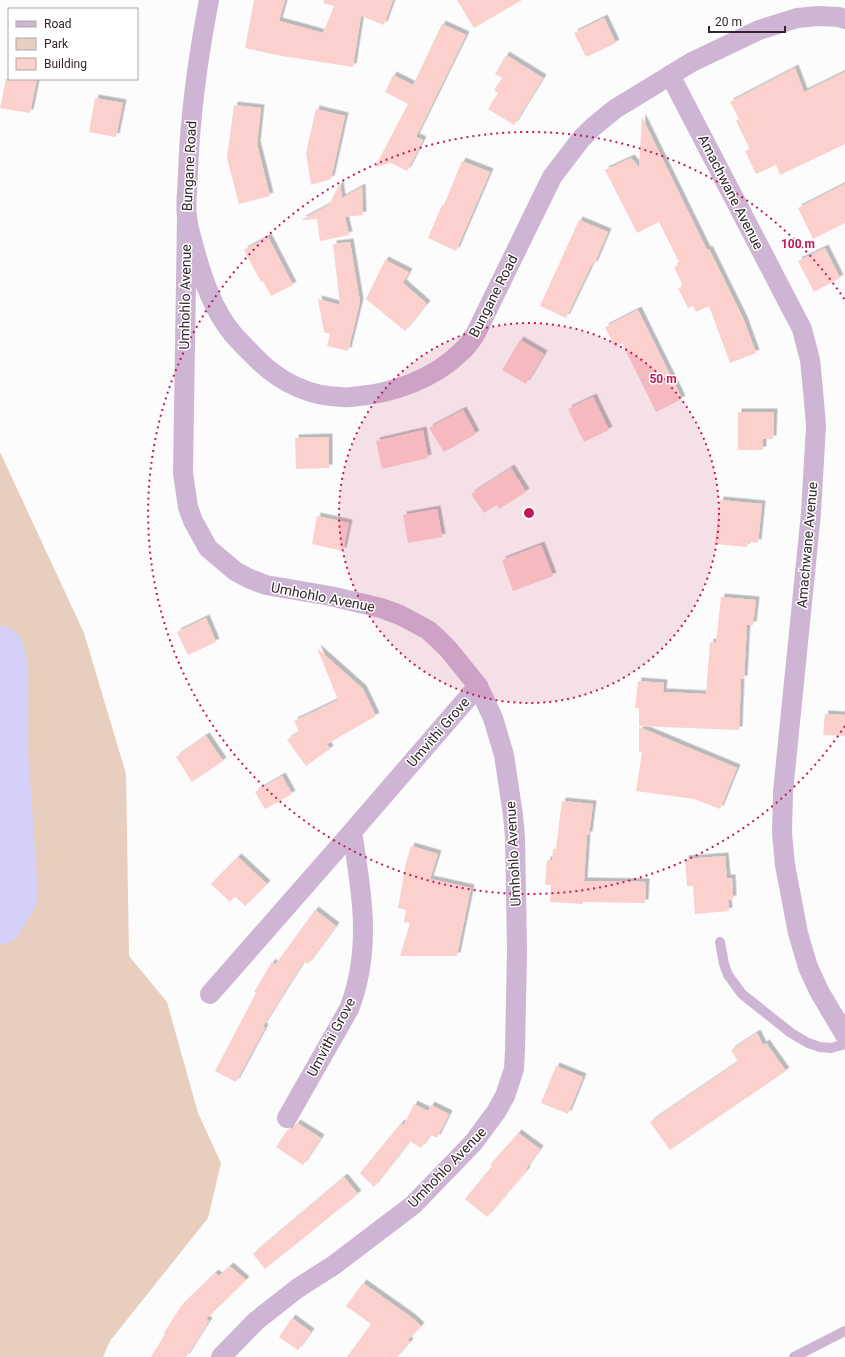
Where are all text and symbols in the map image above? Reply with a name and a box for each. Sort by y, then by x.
legend [8,8,138,80]
scale bar [709,8,785,34]
text: 20 m [715,15,742,29]
text: Road [44,17,72,31]
text: Park [44,37,69,51]
text: Building [44,57,87,71]
street label: Bungane Road [179,120,199,212]
street label: Amachwane Avenue [695,132,767,252]
text: 100 m [781,237,815,251]
street label: Umhohlo Avenue [176,244,194,350]
street label: Bungane Road [465,252,521,340]
text: 50 m [649,372,677,386]
street label: Amachwane Avenue [794,481,820,609]
centre of rings [522,506,536,520]
street label: Umhohlo Avenue [270,579,376,615]
street label: Umvithi Grove [403,694,473,770]
street label: Umhohlo Avenue [502,801,524,907]
street label: Umvithi Grove [304,995,358,1079]
street label: Umhohlo Avenue [405,1124,489,1210]

